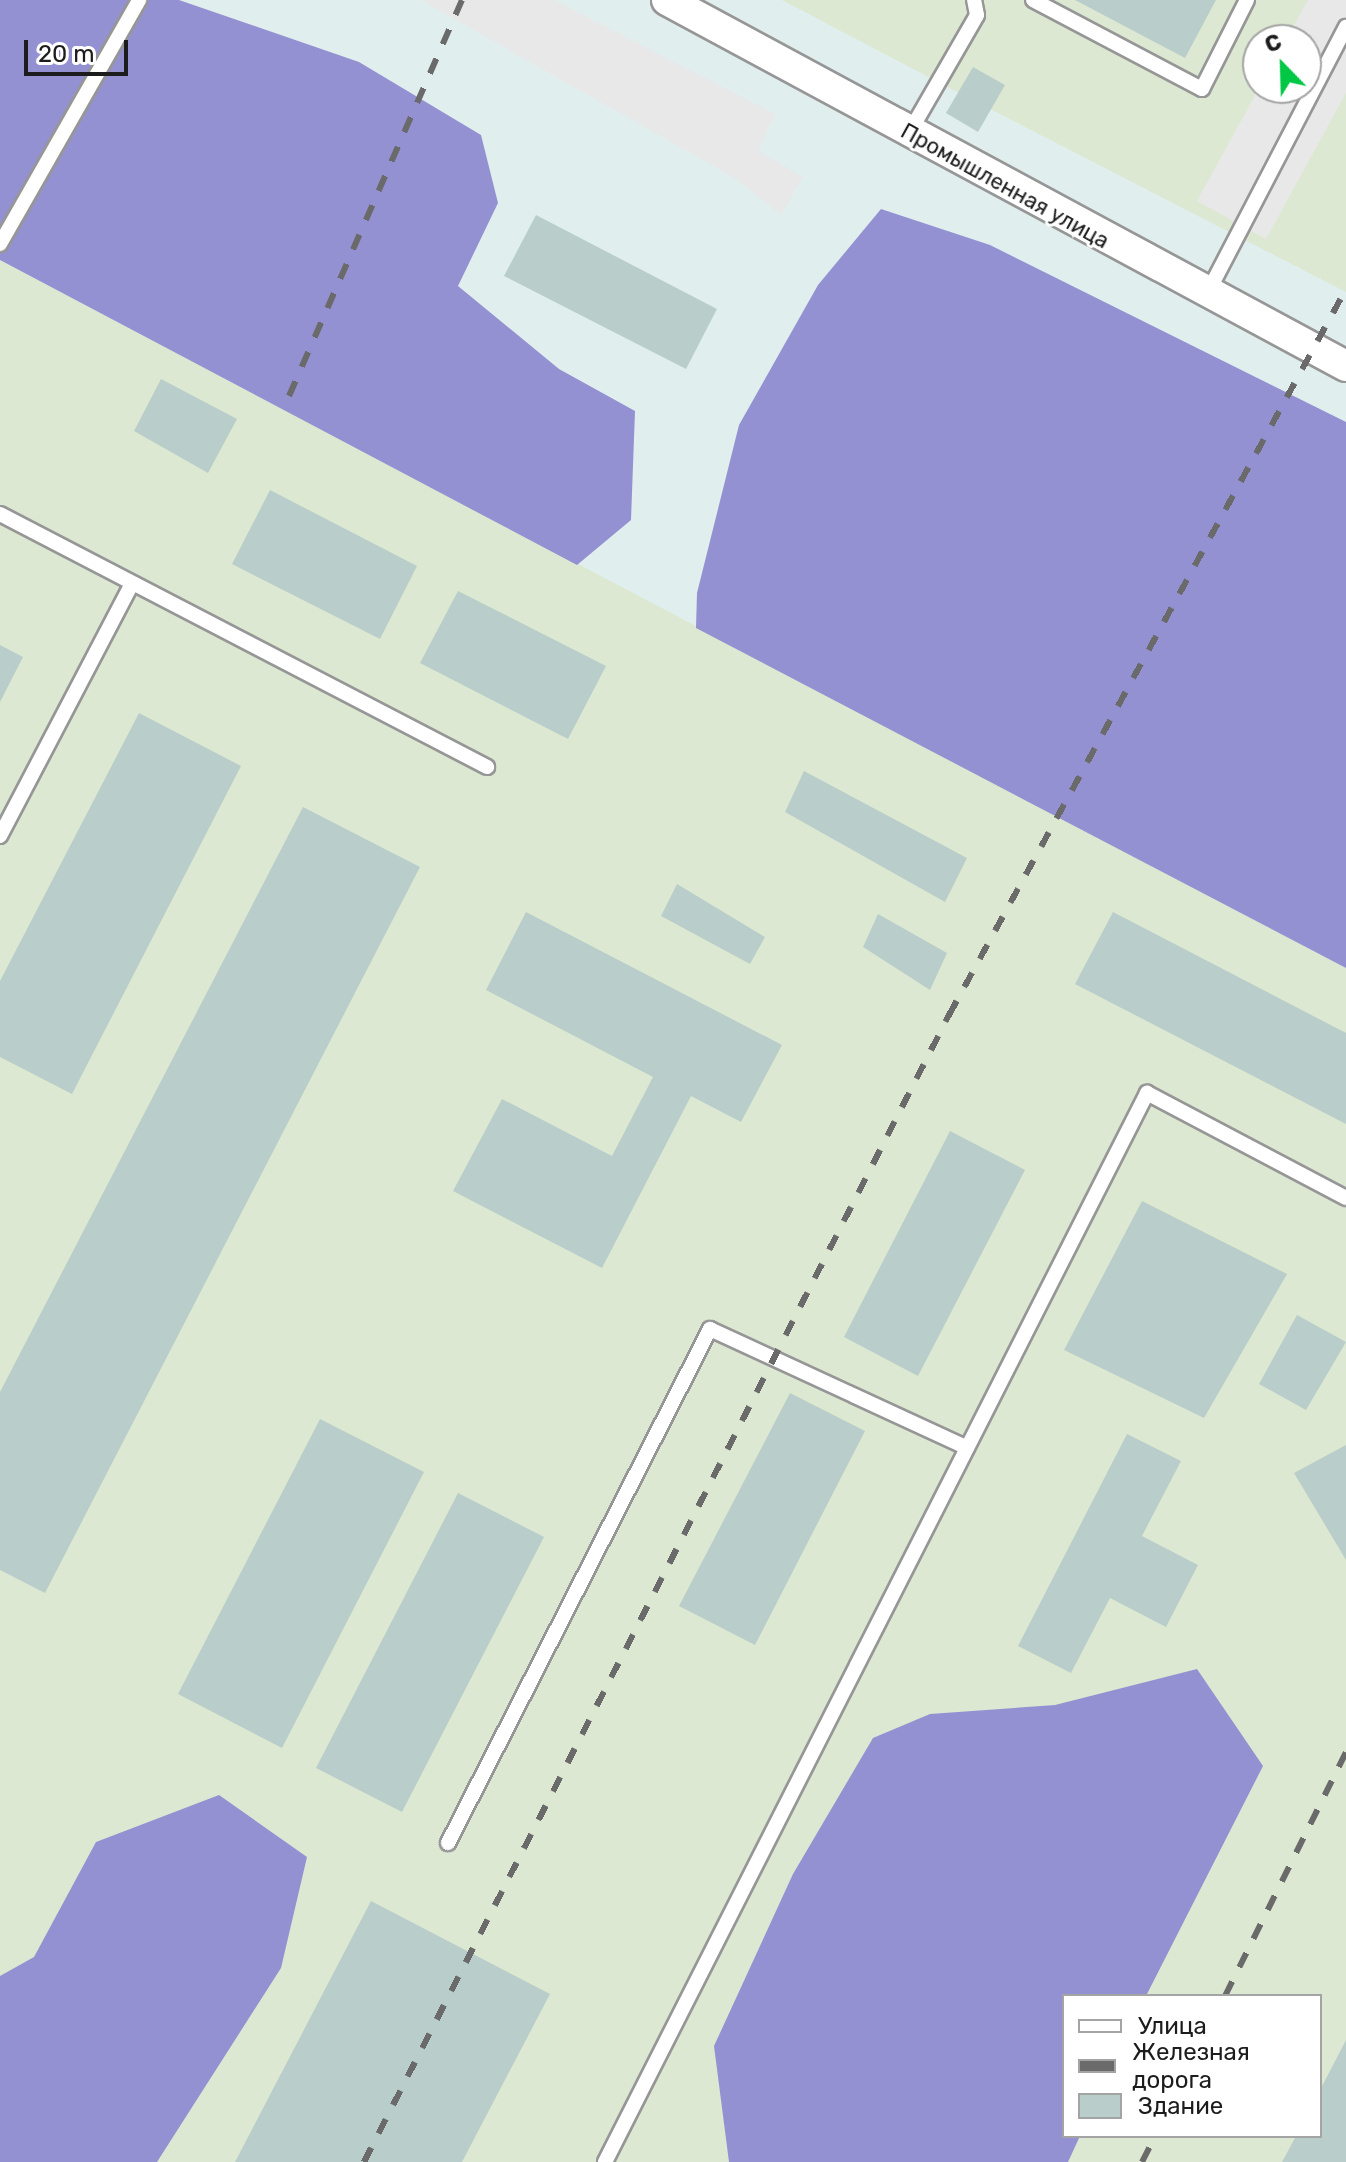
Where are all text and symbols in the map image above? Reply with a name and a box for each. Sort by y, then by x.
scale bar [28,24,132,74]
north arrow [1242,24,1322,104]
text: С [1261,28,1286,59]
text: 20 m [38,40,95,68]
street label: Промышленная улица [896,118,1114,254]
legend [1062,1994,1322,2138]
text: Улица [1138,2012,1207,2040]
text: Железная дорога [1132,2038,1250,2094]
text: Здание [1138,2092,1223,2120]

